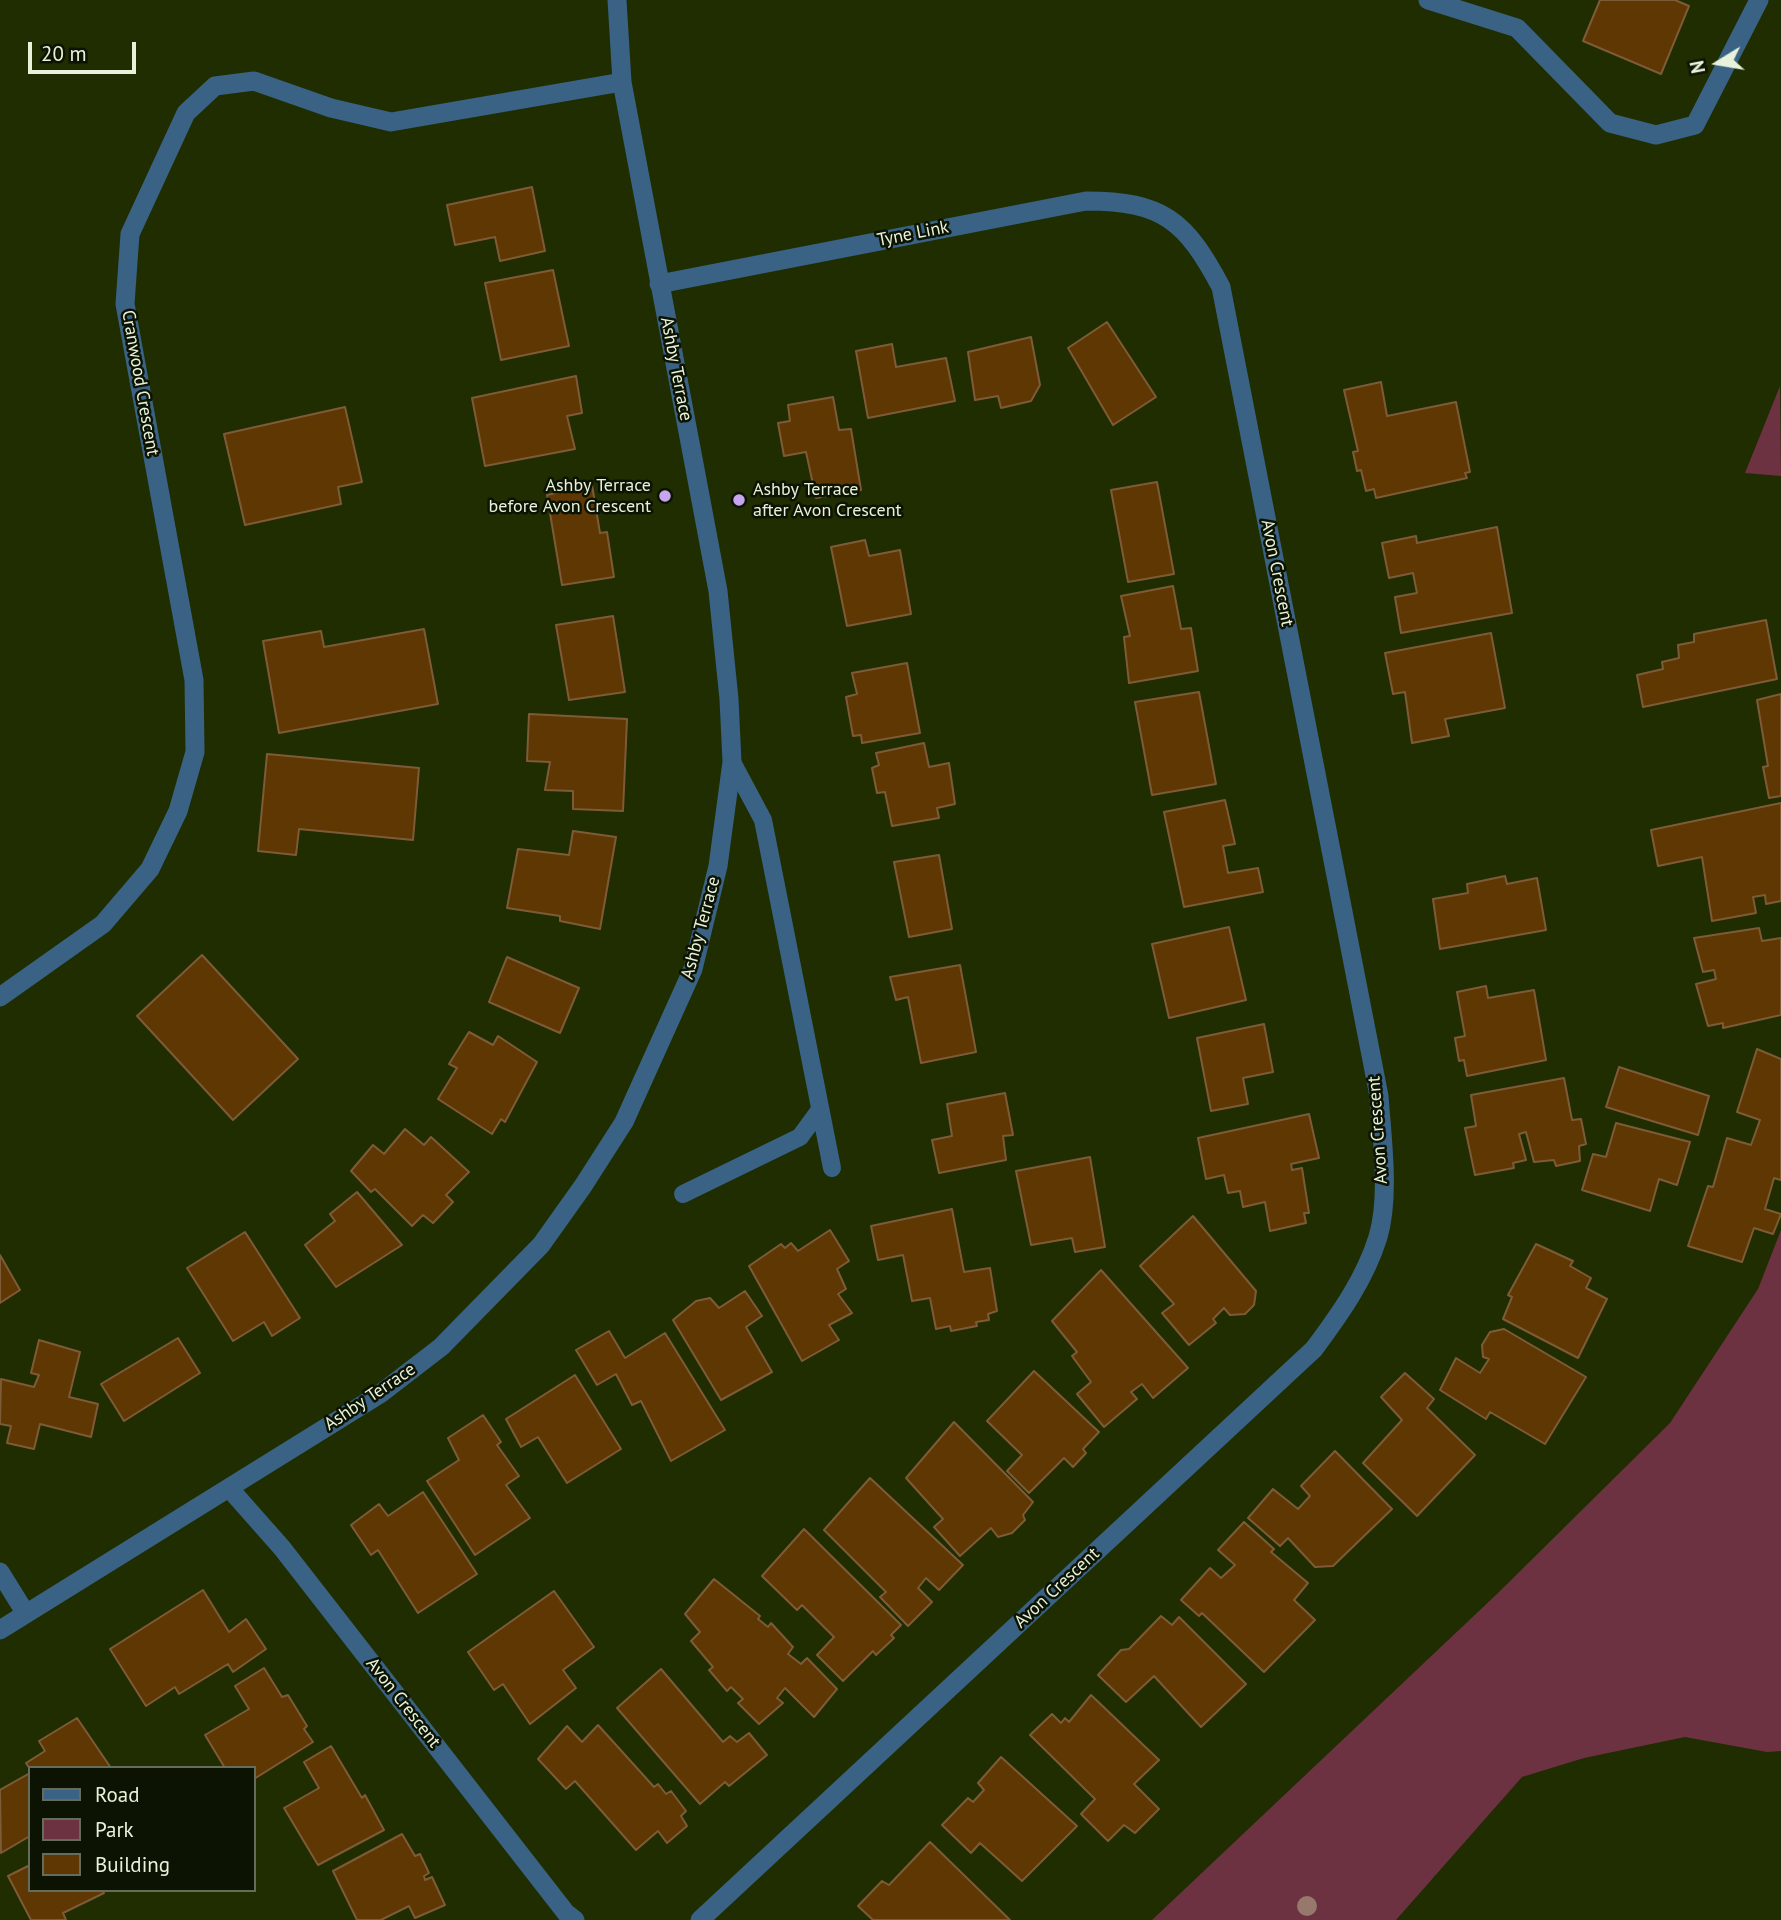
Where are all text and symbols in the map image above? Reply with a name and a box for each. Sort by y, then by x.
scale bar [32,28,140,72]
north arrow [1683,28,1753,98]
text: 20 m [41,40,87,67]
text: N [1684,59,1710,75]
street label: Tyne Link [875,216,951,252]
street label: Cranwood Crescent [117,309,163,457]
street label: Ashby Terrace [655,315,697,423]
place label: Ashby Terrace before Avon Crescent [489,475,651,518]
place label: Ashby Terrace after Avon Crescent [753,479,902,522]
marker: Ashby Terrace before Avon Crescent [657,488,673,504]
marker: Ashby Terrace after Avon Crescent [731,492,747,508]
street label: Avon Crescent [1256,518,1298,628]
street label: Ashby Terrace [677,874,725,982]
street label: Avon Crescent [1363,1075,1393,1185]
street label: Ashby Terrace [320,1359,420,1435]
street label: Avon Crescent [1010,1543,1104,1633]
street label: Avon Crescent [361,1654,445,1752]
legend [28,1766,256,1892]
text: Road [95,1781,139,1808]
text: Park [95,1816,134,1843]
text: Building [95,1851,170,1878]

